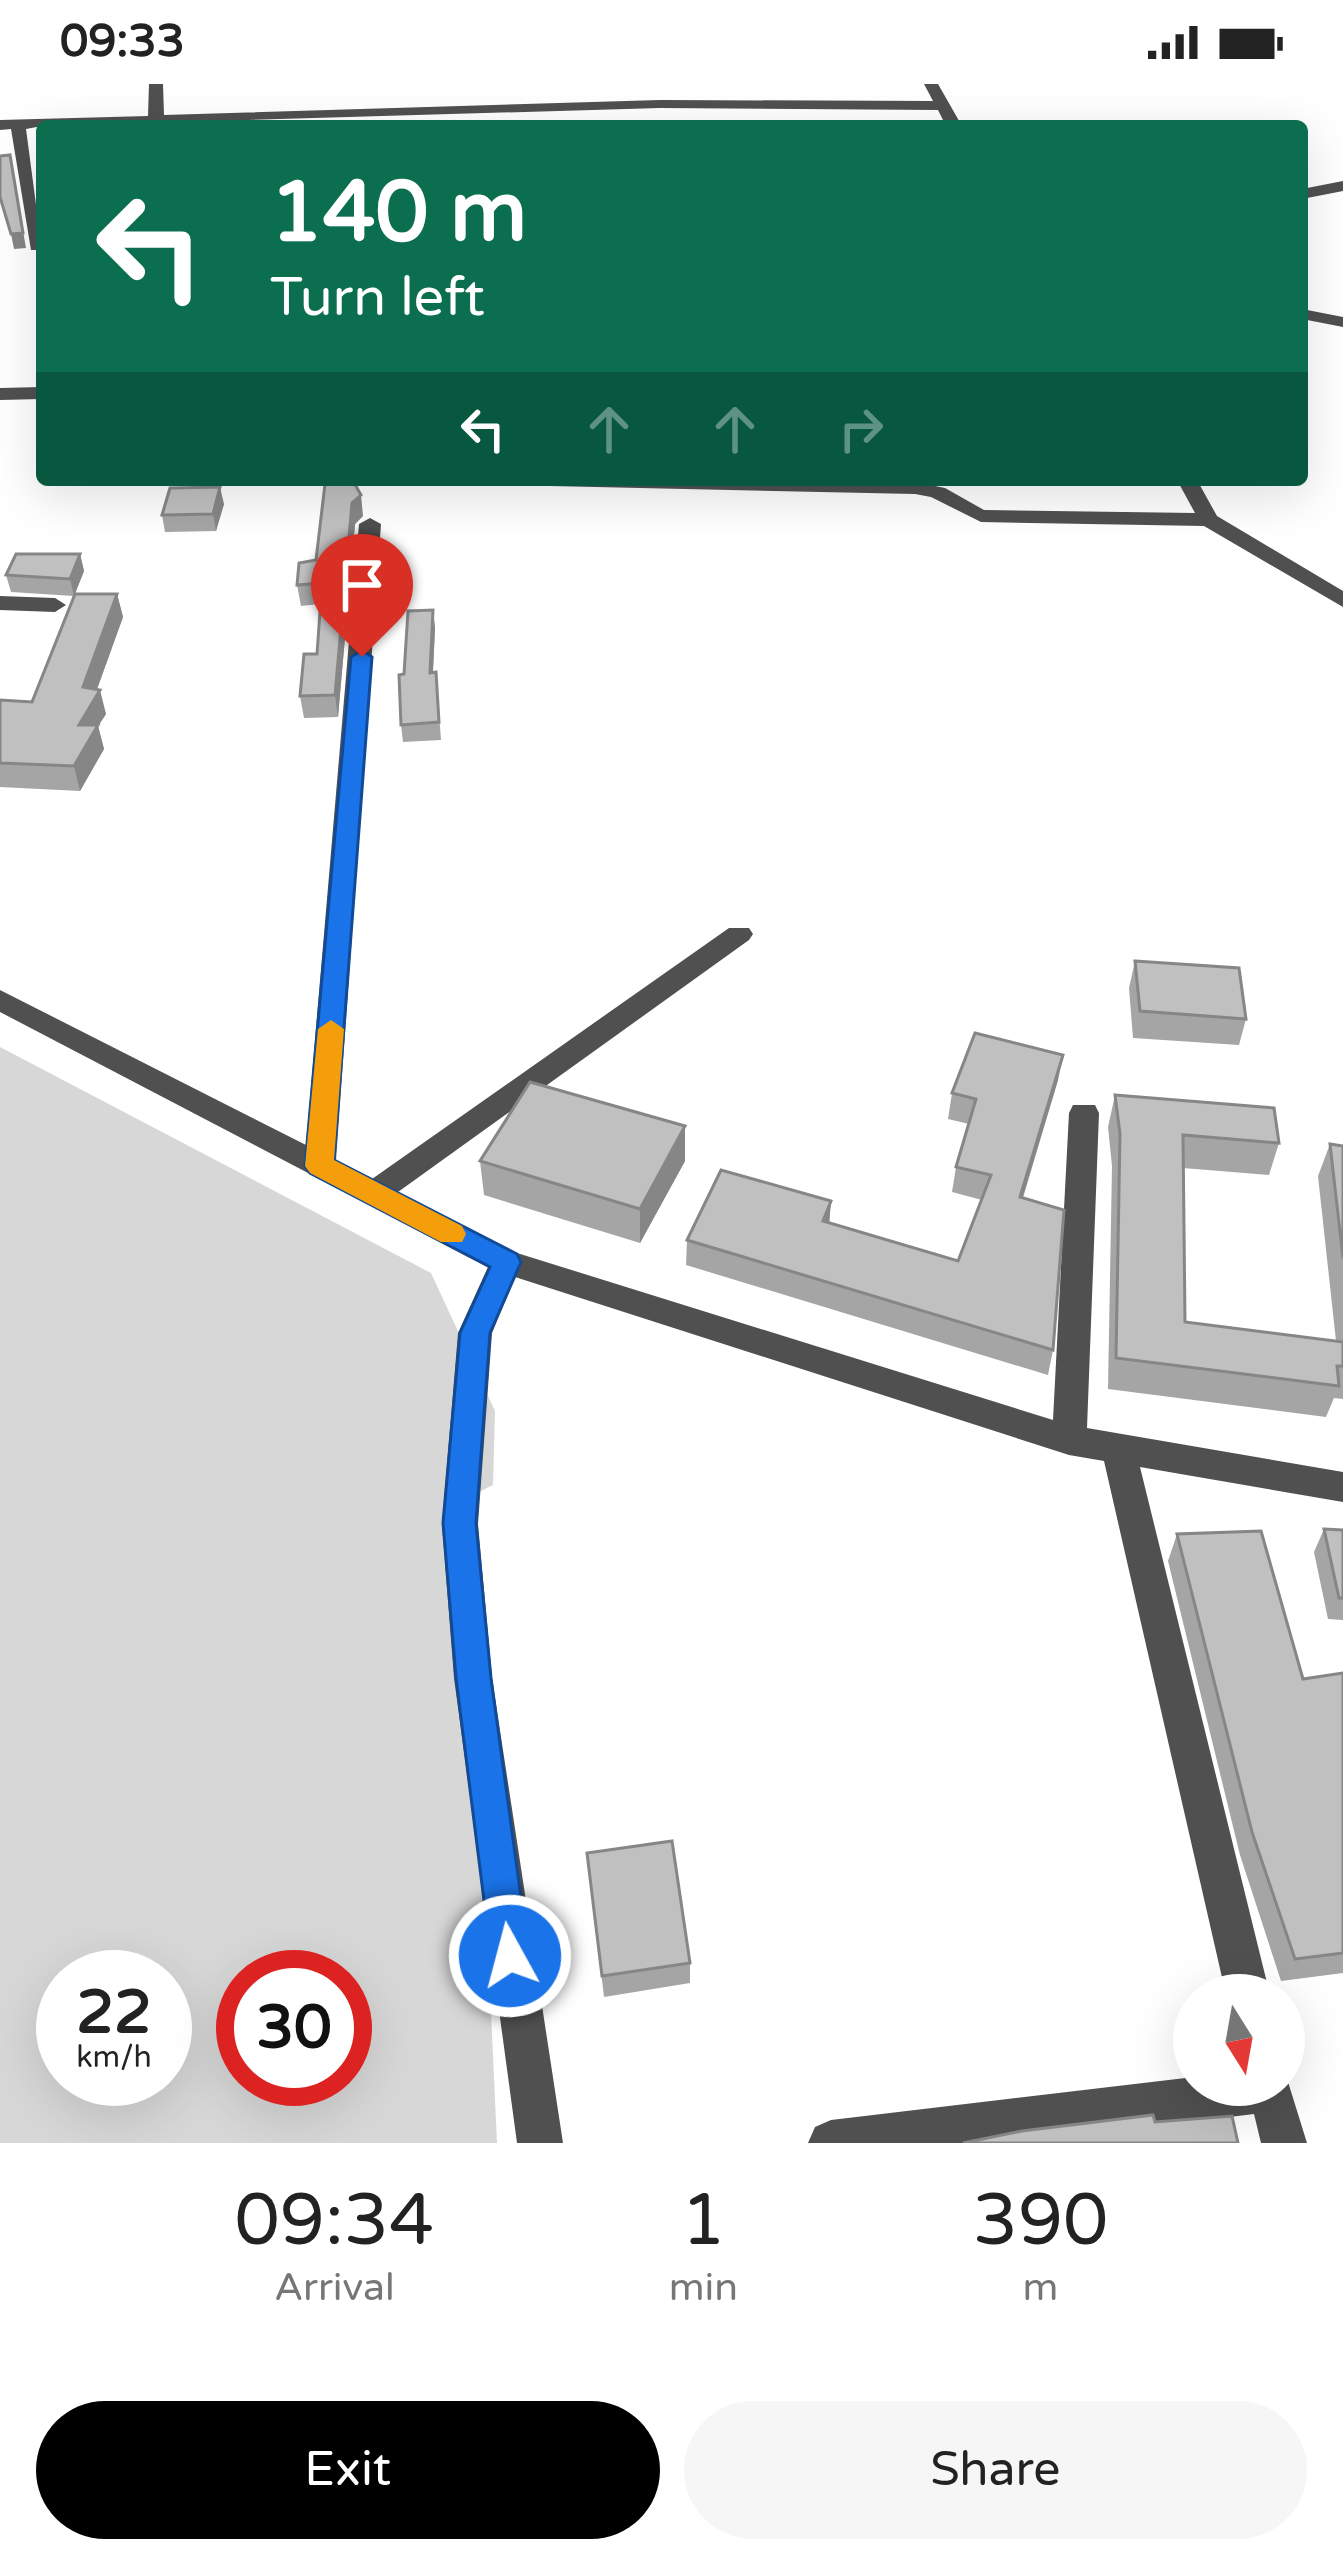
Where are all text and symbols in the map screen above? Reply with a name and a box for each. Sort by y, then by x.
text: 09:33 [60,15,185,69]
text: 140 m [270,163,527,264]
icon: left [72,168,228,324]
text: Turn left [270,265,485,330]
icon: left [450,396,516,462]
icon: ahead [576,396,642,462]
icon: ahead [702,396,768,462]
icon: right [828,396,894,462]
pin [311,534,413,657]
icon: arrive [329,552,395,618]
position arrow [447,1893,573,2019]
speed limit sign: 30 [216,1950,372,2106]
north arrow [1173,1974,1305,2106]
map controls [1173,1974,1305,2106]
text: 22 [76,1977,152,2049]
text: km/h [76,2039,152,2076]
text: 09:34 [235,2178,434,2265]
text: 1 [681,2178,726,2265]
text: 390 [973,2178,1108,2265]
text: Arrival [274,2264,395,2311]
text: min [669,2264,738,2311]
text: m [1023,2264,1058,2311]
button: Exit [36,2401,660,2539]
button: Share [684,2401,1307,2539]

